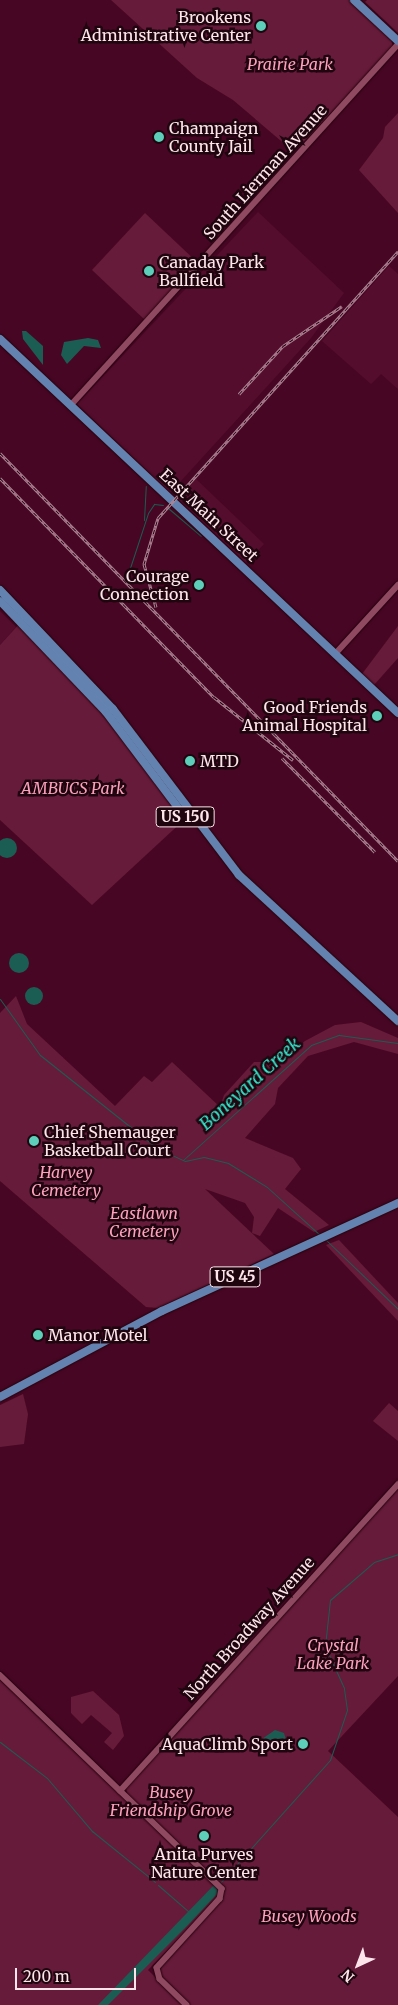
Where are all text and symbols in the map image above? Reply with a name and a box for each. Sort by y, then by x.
place label: Brookens Administrative Center [81,7,251,45]
marker: Brookens Administrative Center [255,20,267,32]
park label: Prairie Park [247,54,333,74]
street label: South Lierman Avenue [199,101,331,243]
place label: Champaign County Jail [169,118,258,156]
marker: Champaign County Jail [153,131,165,143]
place label: Canaday Park Ballfield [159,252,264,290]
marker: Canaday Park Ballfield [143,265,155,277]
street label: East Main Street [156,465,262,565]
place label: Courage Connection [100,566,189,604]
marker: Courage Connection [193,579,205,591]
place label: Good Friends Animal Hospital [242,697,367,735]
marker: Good Friends Animal Hospital [371,710,383,722]
place label: MTD [200,751,239,771]
marker: MTD [184,755,196,767]
park label: AMBUCS Park [21,778,125,798]
road number: US 150 [155,804,215,830]
water label: Boneyard Creek [195,1033,305,1135]
place label: Chief Shemauger Basketball Court [44,1122,176,1160]
marker: Chief Shemauger Basketball Court [28,1135,40,1147]
park label: Harvey Cemetery [31,1162,101,1200]
park label: Eastlawn Cemetery [109,1203,179,1241]
road number: US 45 [209,1264,261,1290]
place label: Manor Motel [48,1325,148,1345]
marker: Manor Motel [32,1329,44,1341]
street label: North Broadway Avenue [180,1553,318,1703]
park label: Crystal Lake Park [297,1635,369,1673]
place label: AquaClimb Sport [162,1734,293,1754]
marker: AquaClimb Sport [297,1738,309,1750]
park label: Busey Friendship Grove [110,1782,232,1820]
marker: Anita Purves Nature Center [198,1830,210,1842]
place label: Anita Purves Nature Center [151,1844,257,1882]
park label: Busey Woods [261,1906,357,1926]
north arrow [333,1940,383,1990]
scale bar [18,1958,139,1990]
text: N [338,1966,358,1986]
text: 200 m [23,1967,70,1986]

